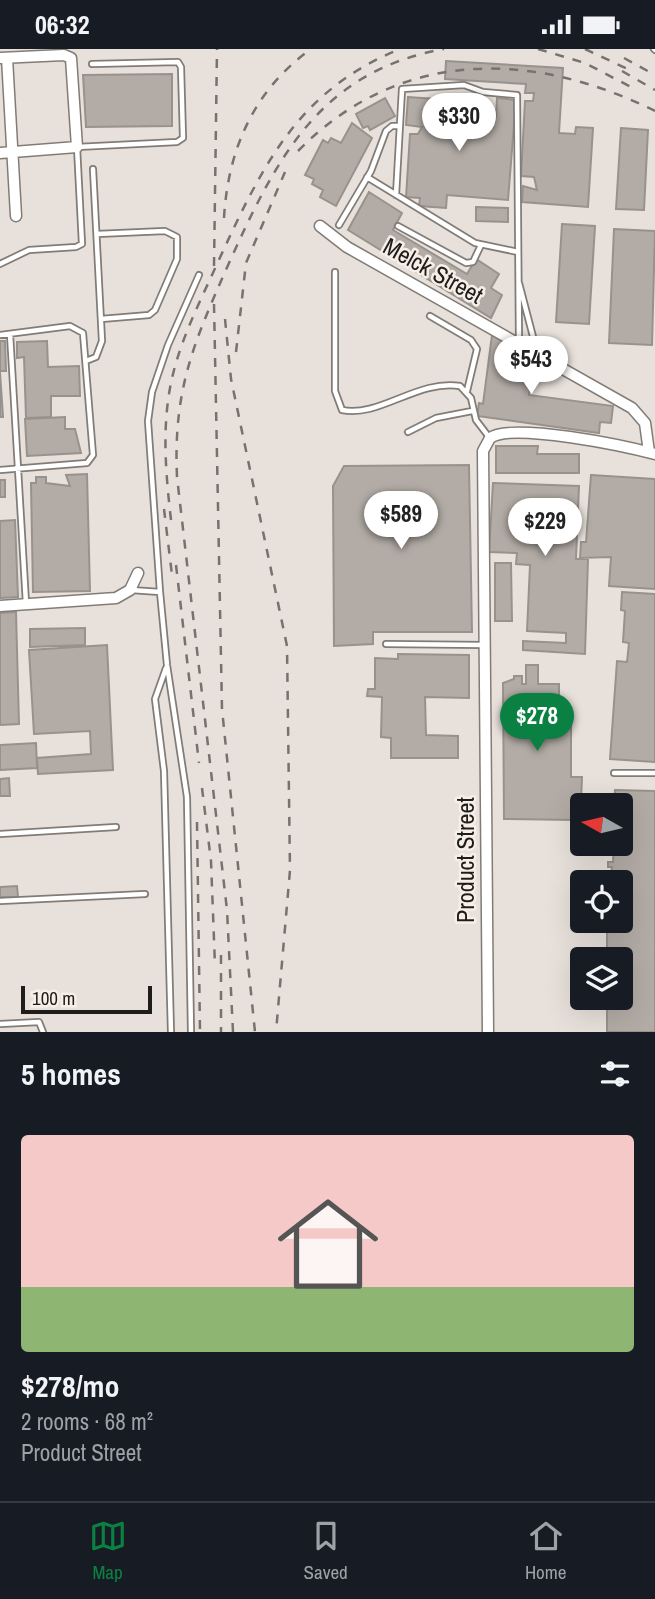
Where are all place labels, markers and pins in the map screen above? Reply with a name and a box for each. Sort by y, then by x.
pin: $330 [418,93,500,153]
pin: $543 [490,337,572,396]
pin: $589 [360,491,442,551]
pin: $229 [504,498,586,558]
pin: $278 [496,693,578,753]

